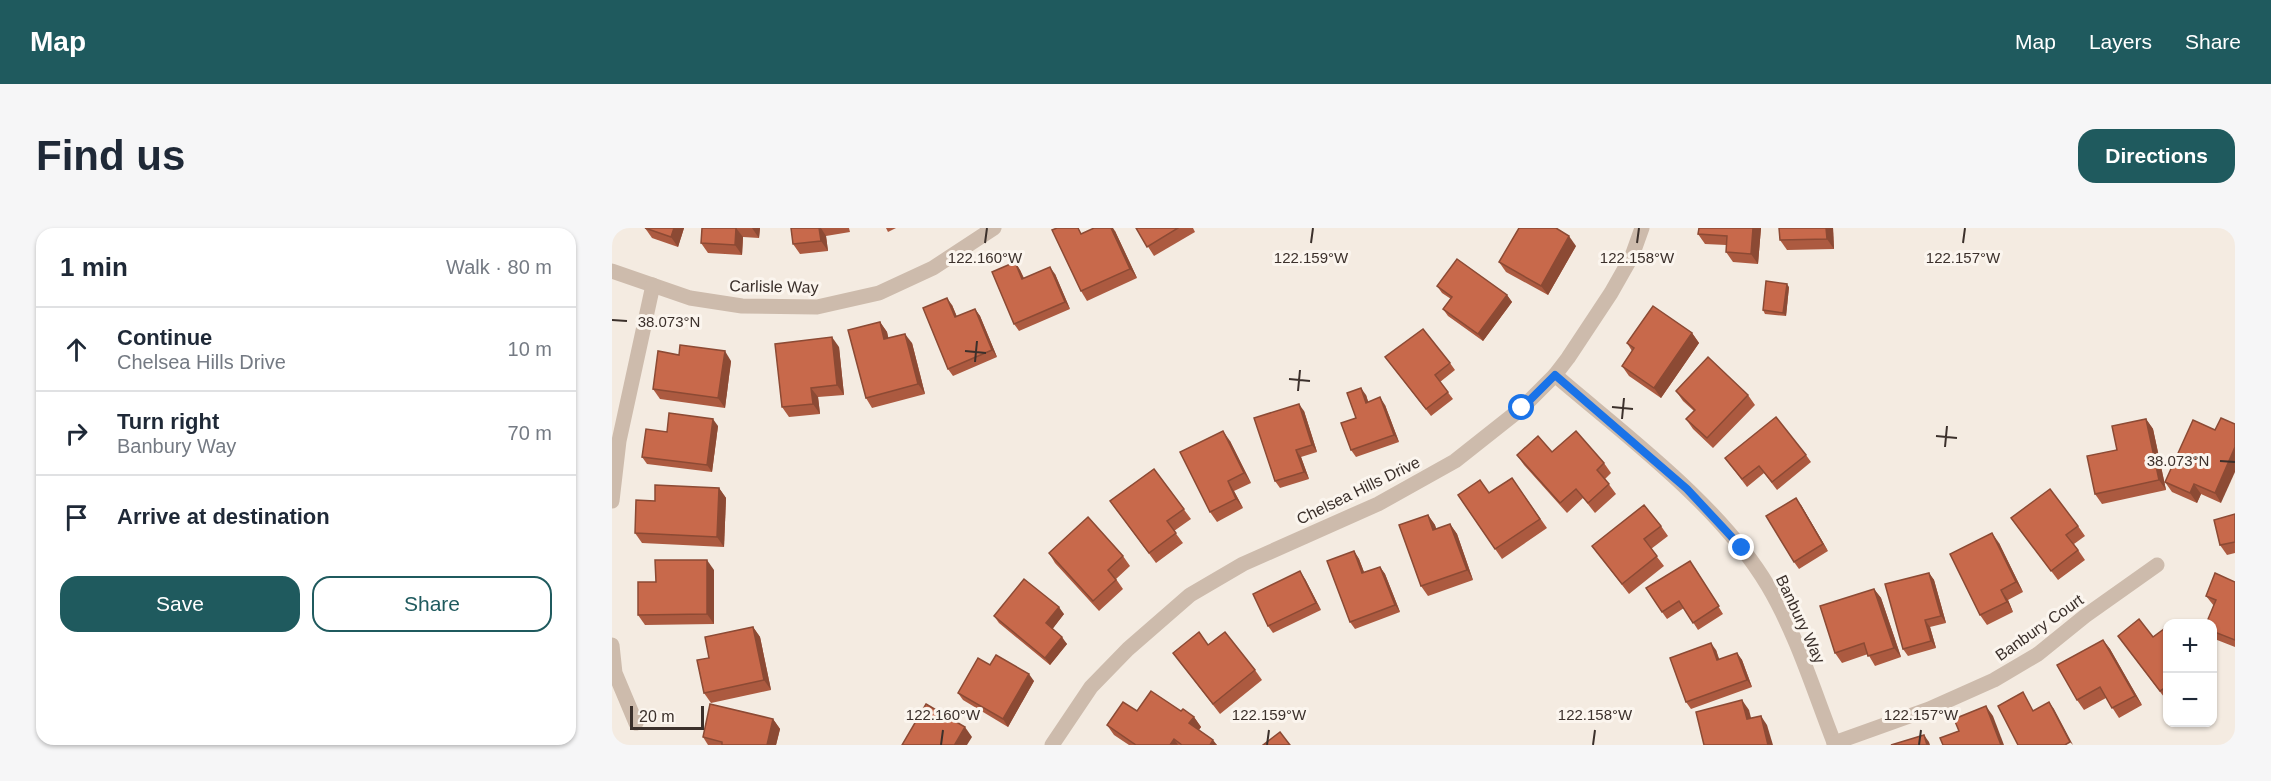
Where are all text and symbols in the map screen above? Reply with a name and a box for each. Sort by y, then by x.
text: Map [30,26,86,57]
text: Map [2015,30,2056,53]
text: Layers [2089,30,2152,53]
text: Share [2185,30,2241,53]
button: Directions [2078,129,2235,183]
text: Find us [36,132,185,179]
text: 122.160°W [948,249,1023,266]
text: 122.159°W [1274,249,1349,266]
text: 122.158°W [1600,249,1675,266]
text: 122.157°W [1926,249,2001,266]
text: 1 min [60,252,128,282]
text: Walk · 80 m [446,256,552,278]
street label: Carlisle Way [729,277,819,296]
text: 38.073°N [638,313,700,330]
text: Continue [117,325,212,350]
icon: ahead [60,333,93,366]
text: 10 m [508,338,552,360]
text: Chelsea Hills Drive [117,351,286,373]
route start [1508,394,1534,420]
text: Turn right [117,409,219,434]
icon: right [60,417,93,450]
text: 70 m [508,422,552,444]
text: Banbury Way [117,435,236,457]
text: 38.073°N [2147,452,2209,469]
street label: Chelsea Hills Drive [1294,453,1423,528]
icon: arrive [60,501,93,534]
text: Arrive at destination [117,504,330,529]
route end [1728,534,1754,560]
street label: Banbury Way [1773,572,1828,666]
button: Save [60,576,300,632]
button: Share [312,576,552,632]
street label: Banbury Court [1992,591,2087,664]
map controls [2163,619,2217,727]
button: + [2163,619,2217,673]
button: − [2163,673,2217,727]
scale bar [630,703,704,730]
text: 122.160°W [906,706,981,723]
text: 122.159°W [1232,706,1307,723]
text: 122.158°W [1558,706,1633,723]
text: 122.157°W [1884,706,1959,723]
text: 20 m [639,708,675,725]

